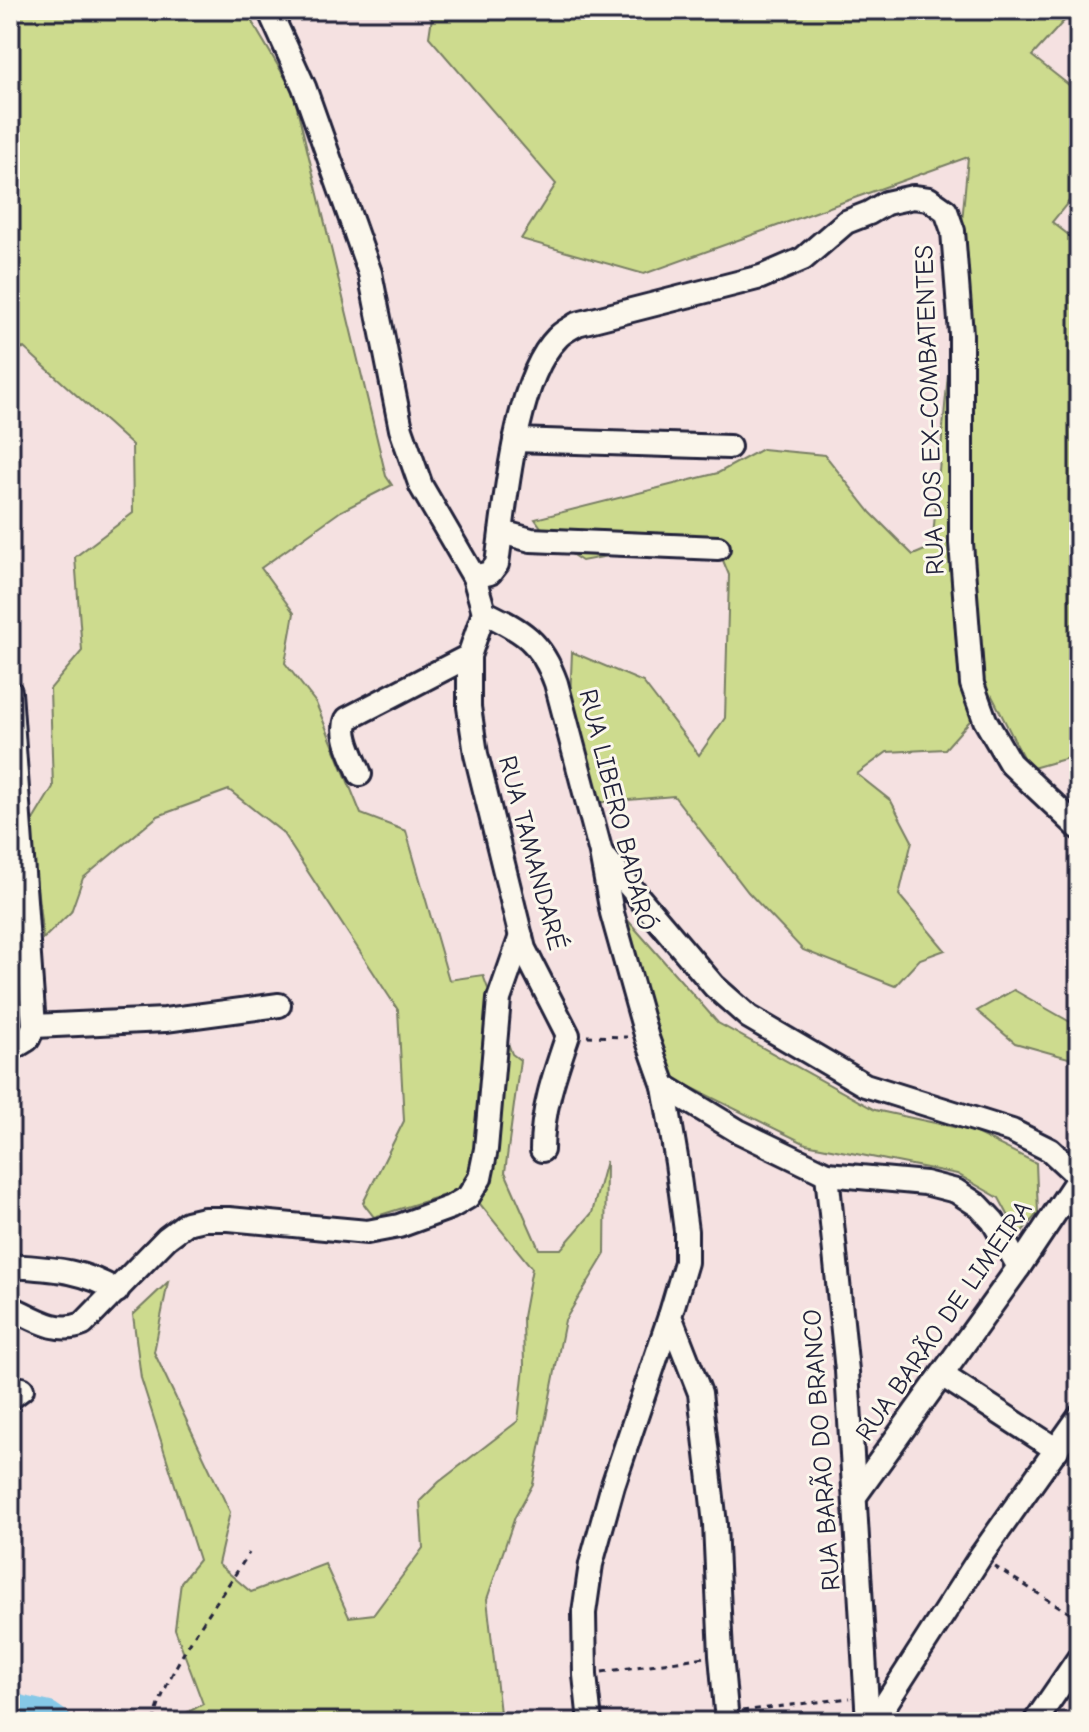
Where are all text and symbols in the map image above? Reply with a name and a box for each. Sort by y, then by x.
street label: RUA DOS EX-COMBATENTES [909,244,951,576]
street label: RUA LIBERO BADARÓ [572,686,662,934]
street label: RUA TAMANDARÉ [492,752,573,953]
street label: RUA BARÃO DE LIMEIRA [849,1195,1038,1447]
street label: RUA BARÃO DO BRANCO [796,1308,847,1592]

